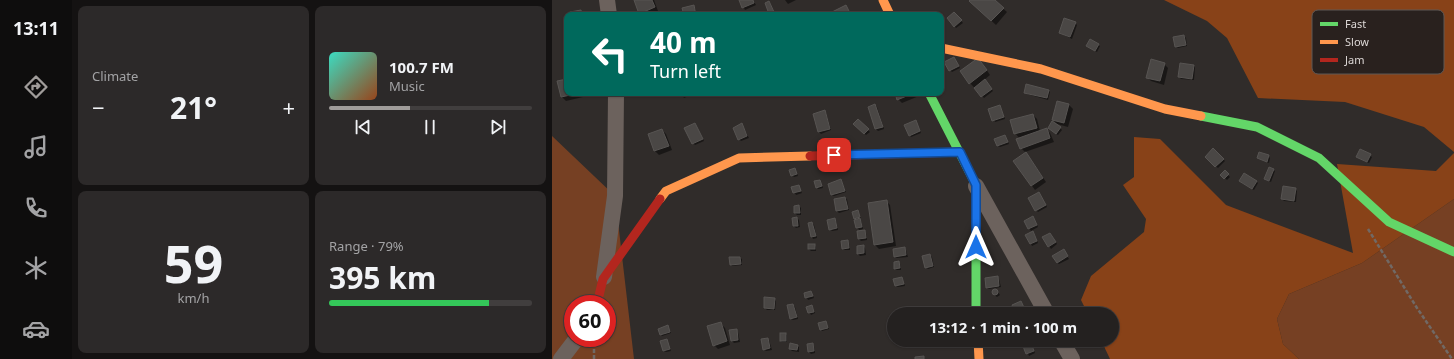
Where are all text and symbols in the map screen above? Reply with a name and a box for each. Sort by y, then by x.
legend [1312,10,1444,74]
text: 13:11 [13,16,59,40]
text: Fast [1345,16,1366,31]
text: 40 m [650,23,717,61]
icon: left [584,28,636,80]
text: Slow [1345,34,1369,49]
text: Jam [1344,52,1364,67]
text: 100.7 FM [389,57,454,77]
text: Turn left [650,59,721,83]
text: Climate [92,67,138,85]
icon: directions [22,73,50,101]
text: Music [389,77,425,95]
text: 21° [170,87,217,128]
text: − [92,92,105,122]
text: + [282,92,295,122]
icon: previous [352,116,374,138]
icon: pause [419,116,441,138]
icon: next [487,116,509,138]
icon: music [22,133,50,161]
pin [817,138,851,172]
icon: arrive [823,144,845,166]
icon: phone [22,194,50,222]
position arrow [955,226,997,268]
text: 59 [164,227,223,298]
text: Range · 79% [329,237,404,255]
icon: climate [22,254,50,282]
text: 395 km [329,257,436,298]
text: km/h [178,289,209,307]
speed limit sign: 60 [564,295,616,347]
icon: car [22,315,50,343]
text: 13:12 · 1 min · 100 m [929,317,1077,337]

